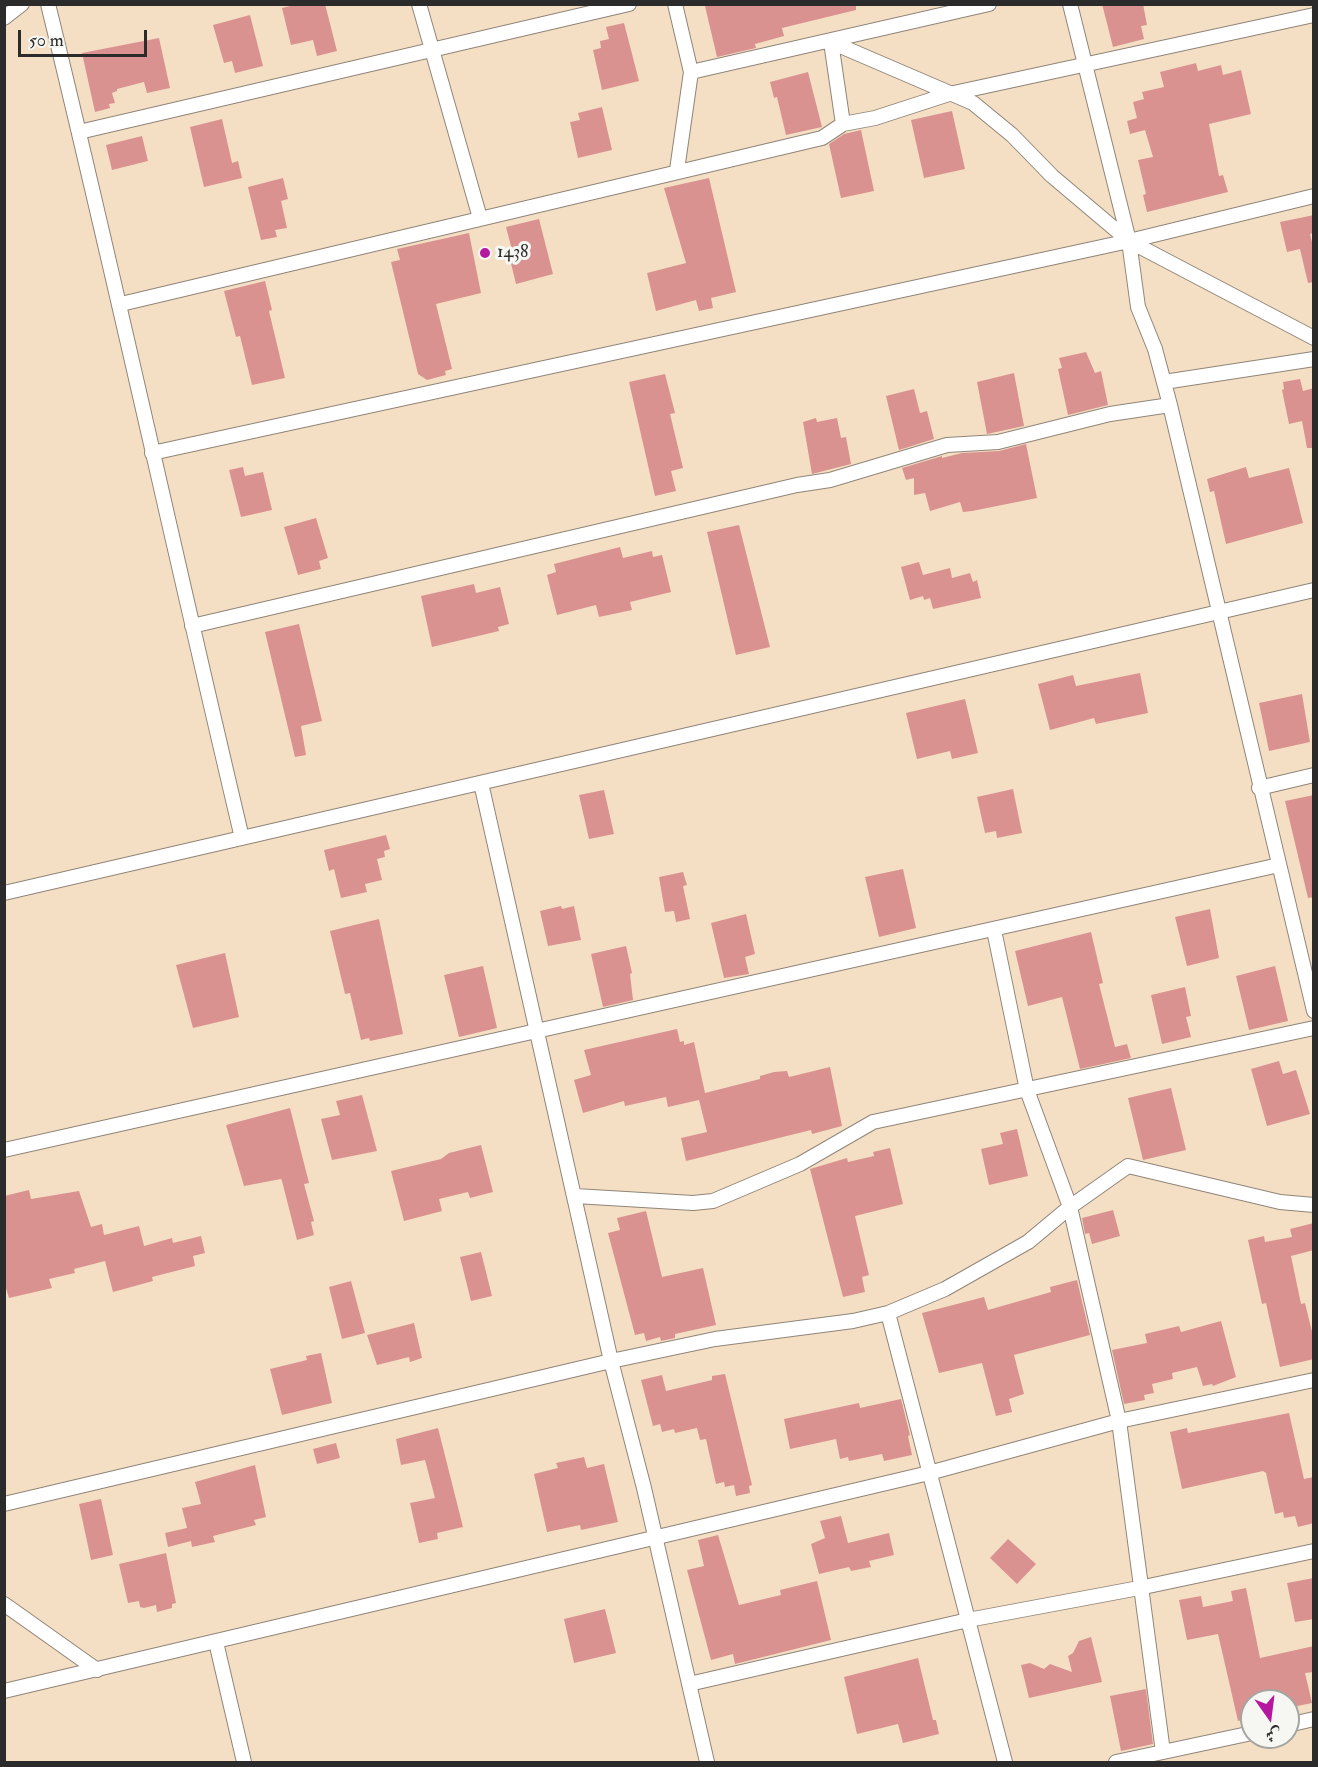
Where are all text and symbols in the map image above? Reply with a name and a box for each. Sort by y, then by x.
scale bar [21,18,150,56]
text: 50 m [29,29,64,52]
place label: 1438 [497,242,528,264]
marker: 1438 [478,246,492,260]
north arrow [1240,1689,1300,1749]
text: ش [1264,1723,1284,1746]

